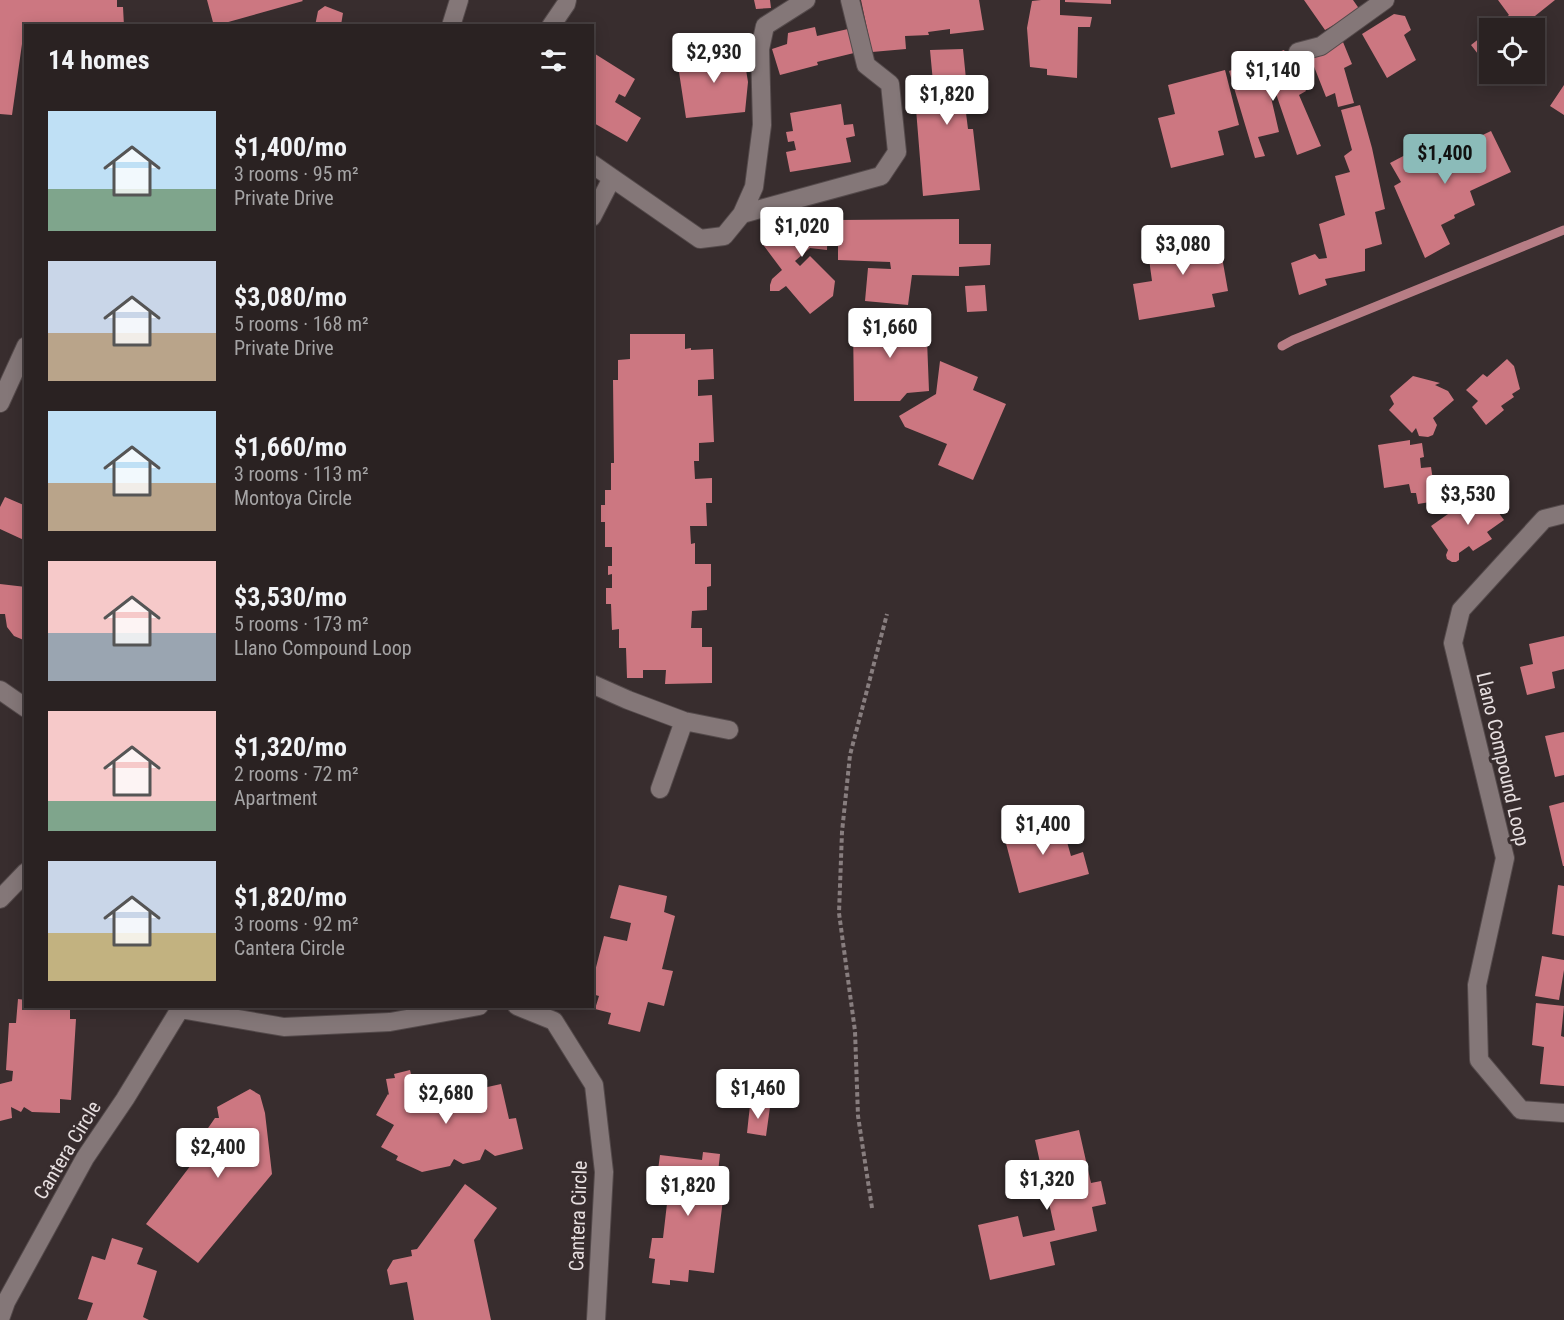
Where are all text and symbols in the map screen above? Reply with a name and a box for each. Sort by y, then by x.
map controls [1479,18,1545,84]
button: locate [1479,18,1545,84]
pin: $2,930 [665,33,763,84]
text: $2,930 [686,40,742,64]
icon: filters [537,44,570,77]
text: 14 homes [48,45,150,75]
pin: $1,140 [1224,51,1322,102]
text: $1,140 [1245,58,1301,82]
pin: $1,820 [898,75,996,126]
text: $1,820 [919,82,975,106]
text: $1,400/mo [234,132,347,162]
pin: $1,400 [1396,134,1494,185]
icon: home [96,135,168,207]
text: $1,400 [1417,141,1473,165]
text: 3 rooms · 95 m² [234,162,359,186]
text: Private Drive [234,186,334,210]
pin: $1,020 [753,207,851,258]
text: $1,020 [774,214,830,238]
pin: $3,080 [1134,225,1232,276]
text: $3,080 [1155,232,1211,256]
text: $3,080/mo [234,282,347,312]
icon: home [96,285,168,357]
pin: $1,660 [841,308,939,359]
text: 5 rooms · 168 m² [234,312,369,336]
text: $1,660 [862,315,918,339]
text: Private Drive [234,336,334,360]
text: $1,660/mo [234,432,347,462]
icon: home [96,435,168,507]
text: 3 rooms · 113 m² [234,462,369,486]
pin: $3,530 [1419,475,1517,526]
text: $3,530 [1440,482,1496,506]
text: Montoya Circle [234,486,352,510]
text: $3,530/mo [234,582,347,612]
icon: home [96,585,168,657]
text: 5 rooms · 173 m² [234,612,369,636]
text: Llano Compound Loop [234,636,412,660]
street label: Llano Compound Loop [1471,670,1535,848]
text: $1,320/mo [234,732,347,762]
icon: home [96,735,168,807]
text: 2 rooms · 72 m² [234,762,359,786]
text: Apartment [234,786,318,810]
pin: $1,400 [994,805,1092,856]
text: $1,400 [1015,812,1071,836]
text: $1,820/mo [234,882,347,912]
icon: home [96,885,168,957]
text: 3 rooms · 92 m² [234,912,359,936]
text: Cantera Circle [234,936,345,960]
pin: $1,460 [709,1069,807,1120]
pin: $2,680 [397,1074,495,1125]
text: $1,460 [730,1076,786,1100]
text: $2,680 [418,1081,474,1105]
street label: Cantera Circle [28,1096,106,1204]
pin: $2,400 [169,1128,267,1179]
text: $2,400 [190,1135,246,1159]
street label: Cantera Circle [564,1160,592,1272]
pin: $1,320 [998,1160,1096,1211]
pin: $1,820 [639,1166,737,1217]
text: $1,320 [1019,1167,1075,1191]
text: $1,820 [660,1173,716,1197]

